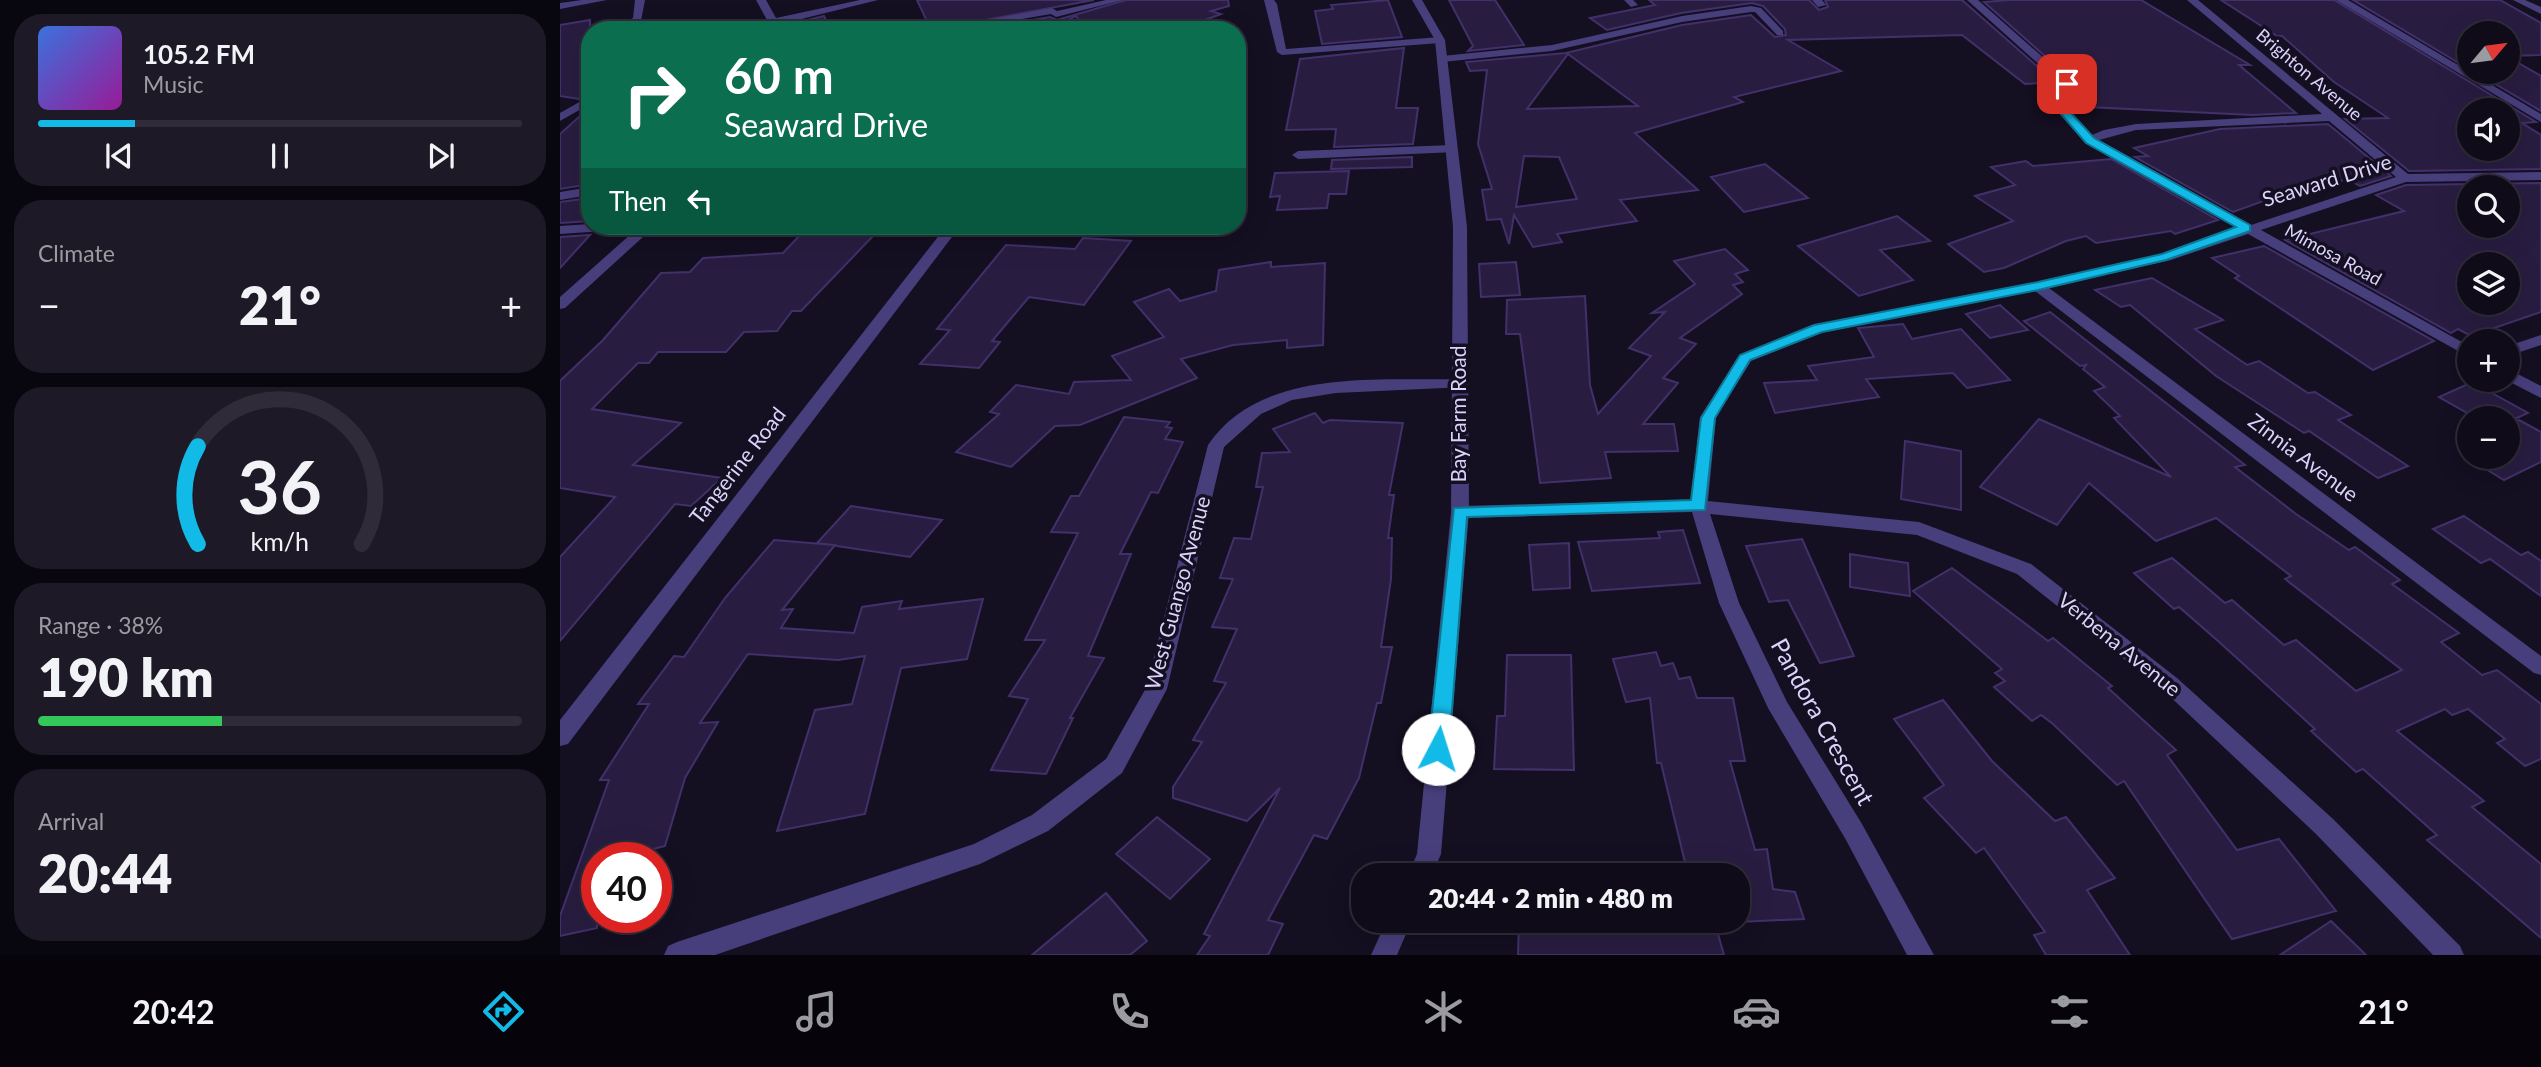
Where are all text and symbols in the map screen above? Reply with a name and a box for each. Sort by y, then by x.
north arrow [2457,21,2520,84]
map controls [2457,21,2520,469]
street label: Brighton Avenue [2252,23,2367,125]
text: 105.2 FM [143,38,255,70]
text: 60 m [724,46,834,104]
icon: right [609,49,700,140]
pin [2037,54,2097,114]
icon: arrive [2048,65,2086,103]
text: Music [143,70,203,98]
button: sound [2457,98,2520,161]
text: Seaward Drive [724,105,928,144]
icon: previous [100,137,138,175]
icon: pause [261,137,299,175]
icon: next [422,137,460,175]
street label: Seaward Drive [2259,148,2394,211]
button: search [2457,175,2520,238]
icon: left [681,182,719,220]
text: Then [609,185,667,217]
street label: Mimosa Road [2281,219,2386,290]
text: Climate [38,239,115,267]
button: layers [2457,252,2520,315]
text: 21° [239,274,321,336]
text: − [38,282,60,328]
text: + [500,282,522,328]
button: + [2457,329,2520,392]
street label: Bay Farm Road [1445,346,1470,482]
street label: Tangerine Road [683,402,790,529]
button: − [2457,406,2520,469]
street label: Zinnia Avenue [2244,407,2364,506]
text: 36 [238,442,322,530]
street label: West Guango Avenue [1139,493,1214,692]
text: km/h [251,525,309,555]
street label: Verbena Avenue [2054,587,2186,701]
text: Range · 38% [38,611,163,639]
street label: Pandora Crescent [1766,633,1881,810]
text: 190 km [38,646,214,708]
position arrow [1401,712,1475,786]
text: Arrival [38,807,104,835]
text: 20:44 [38,842,172,904]
speed limit sign: 40 [581,842,672,933]
text: 20:44 · 2 min · 480 m [1428,882,1673,914]
icon: directions [479,987,528,1036]
icon: music [792,987,841,1036]
icon: phone [1105,987,1154,1036]
icon: climate [1419,987,1468,1036]
icon: car [1732,987,1781,1036]
icon: filters [2045,987,2094,1036]
text: 20:42 [132,992,215,1031]
text: 21° [2358,992,2409,1031]

